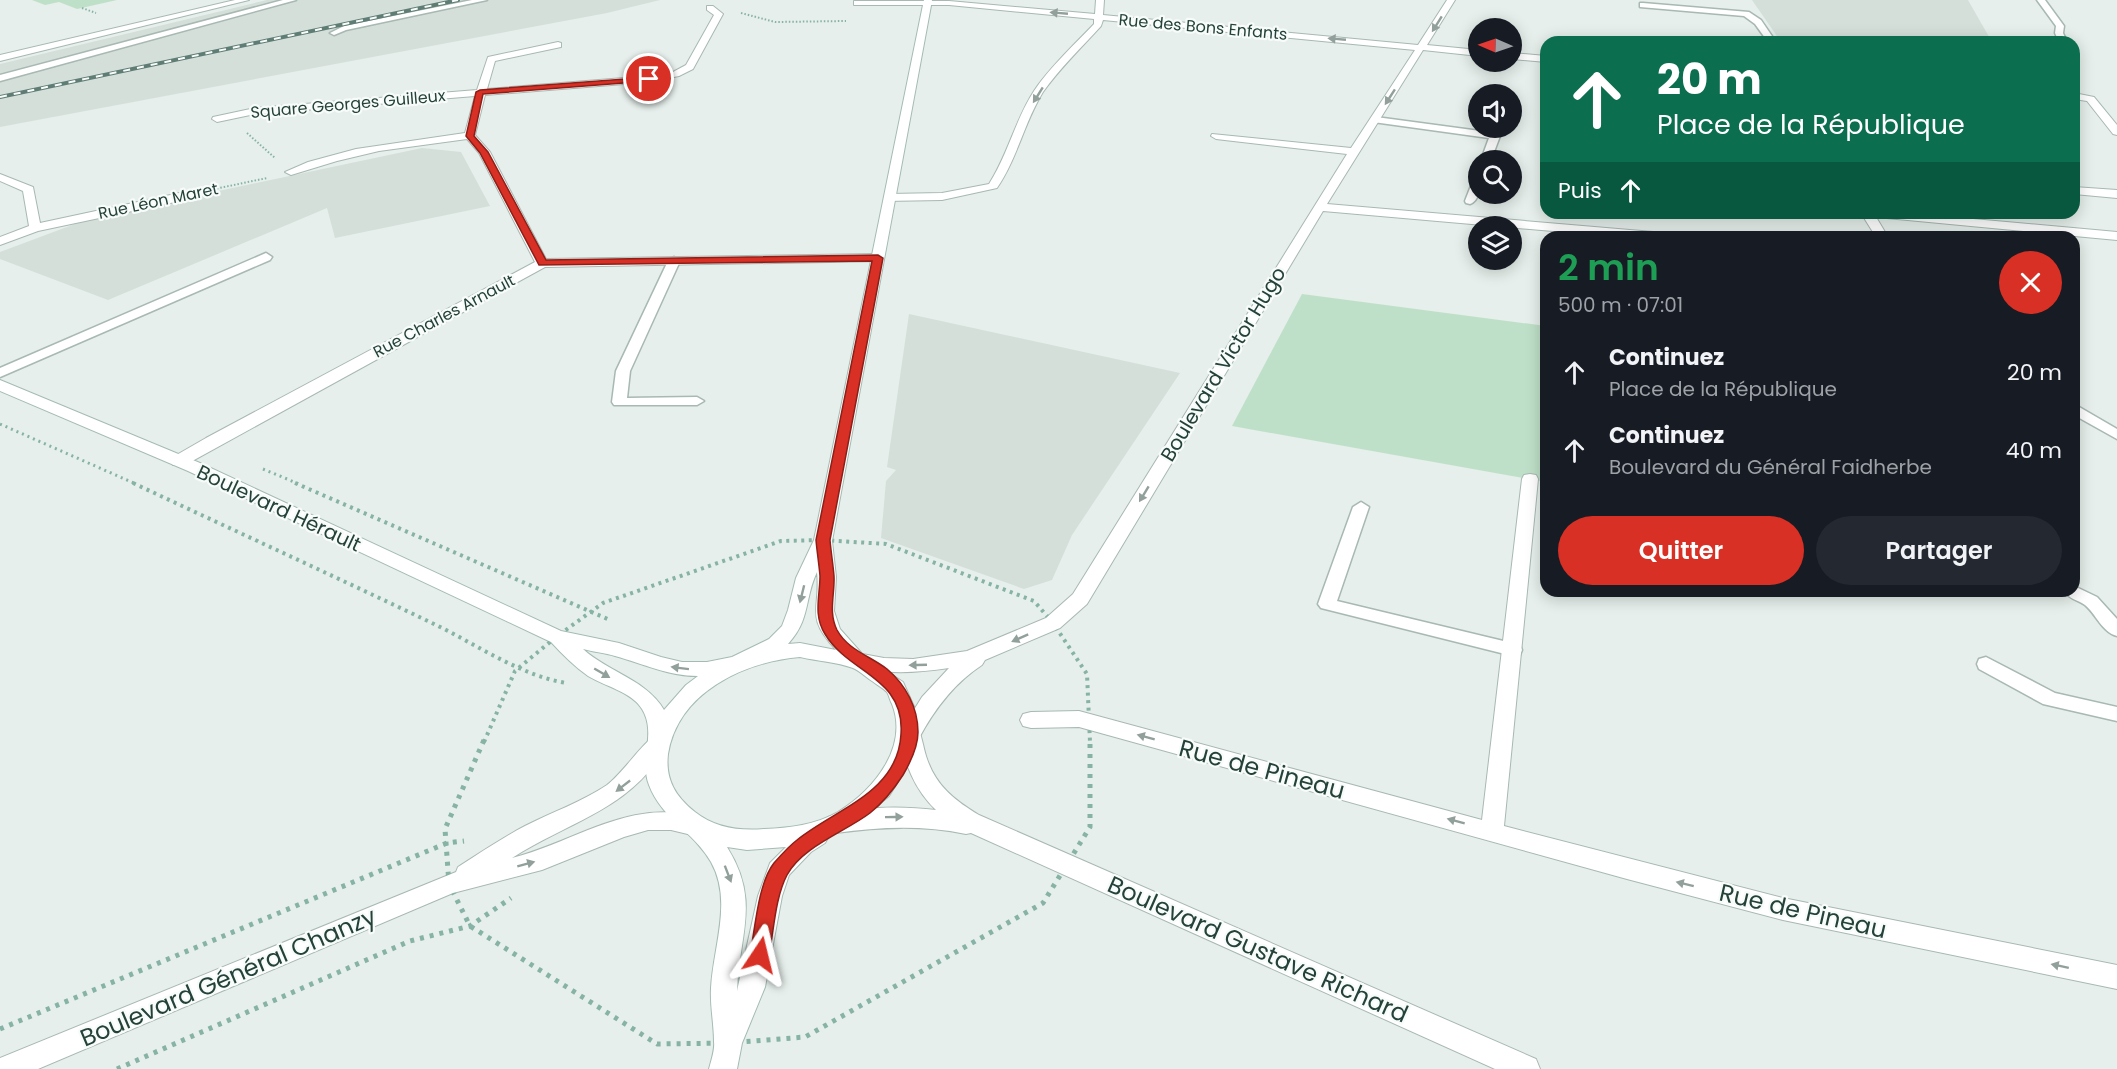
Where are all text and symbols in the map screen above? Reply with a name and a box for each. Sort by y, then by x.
one-way arrow [1050,8,1069,18]
street label: Rue des Bons Enfants [1118,8,1288,46]
one-way arrow [1431,16,1442,32]
north arrow [1468,18,1522,72]
map controls [1468,18,1522,270]
one-way arrow [1328,34,1347,44]
text: 20 m [1657,50,1762,109]
pin [623,53,674,104]
icon: ahead [1558,60,1636,138]
icon: arrive [632,62,665,95]
street label: Square Georges Guilleux [250,84,447,124]
button: sound [1468,84,1522,138]
one-way arrow [1032,87,1043,103]
one-way arrow [1385,89,1396,105]
text: Place de la République [1657,106,1965,143]
button: search [1468,150,1522,204]
icon: ahead [1614,174,1647,207]
text: Puis [1558,175,1602,206]
street label: Rue Léon Maret [96,177,220,225]
button: layers [1468,216,1522,270]
text: 2 min [1558,242,1659,293]
button: close [1999,251,2062,314]
street label: Boulevard Victor Hugo [1154,261,1292,467]
street label: Rue Charles Arnault [369,269,519,363]
text: 500 m · 07:01 [1558,291,1683,319]
text: Continuez [1609,342,1724,373]
icon: ahead [1558,356,1591,389]
text: 20 m [2007,357,2062,388]
text: Place de la République [1609,375,1837,403]
text: Continuez [1609,420,1724,451]
icon: ahead [1558,434,1591,467]
text: 40 m [2006,435,2062,466]
text: Boulevard du Général Faidherbe [1609,453,1932,481]
street label: Boulevard Hérault [192,458,366,558]
one-way arrow [1138,486,1149,502]
button: Quitter [1558,516,1804,585]
button: Partager [1816,516,2062,585]
one-way arrow [796,585,806,603]
one-way arrow [1011,634,1029,643]
one-way arrow [908,661,927,670]
one-way arrow [670,663,689,672]
one-way arrow [594,668,611,678]
street label: Rue de Pineau [1175,731,1349,807]
one-way arrow [1137,732,1155,741]
one-way arrow [615,780,630,792]
one-way arrow [885,813,904,822]
one-way arrow [1447,816,1465,825]
one-way arrow [517,859,535,868]
one-way arrow [724,865,733,883]
street label: Boulevard Gustave Richard [1103,868,1413,1030]
street label: Rue de Pineau [1716,876,1890,946]
one-way arrow [1675,879,1693,888]
street label: Boulevard Général Chanzy [75,899,382,1054]
position arrow [728,923,792,987]
one-way arrow [2050,961,2069,970]

